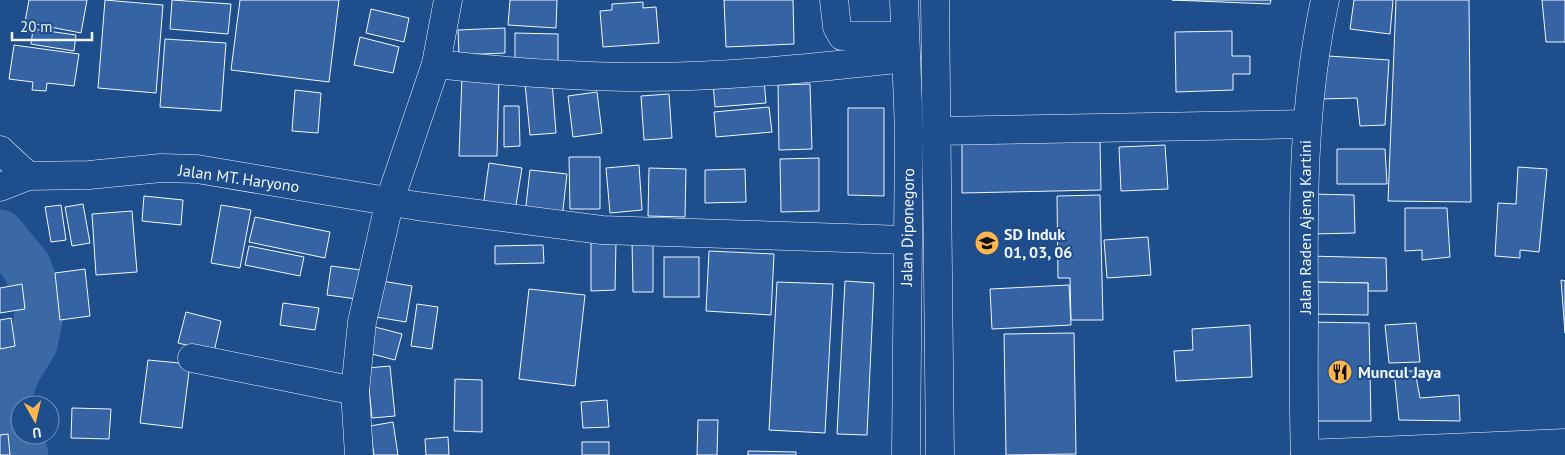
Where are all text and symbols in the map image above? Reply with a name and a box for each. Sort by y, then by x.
scale bar [12,10,92,42]
text: 20 m [20,17,53,36]
street label: Jalan Raden Ajeng Kartini [1295,140,1315,315]
street label: Jalan MT. Haryono [176,159,301,196]
street label: Jalan Diponegoro [896,168,918,287]
place label: SD Induk 01, 03, 06 [1004,224,1072,262]
school or university icon: SD Induk 01, 03, 06 [974,230,1000,256]
restaurant icon: Muncul Jaya [1327,359,1353,385]
place label: Muncul Jaya [1358,362,1441,382]
north arrow [10,395,60,445]
text: U [31,423,42,442]

